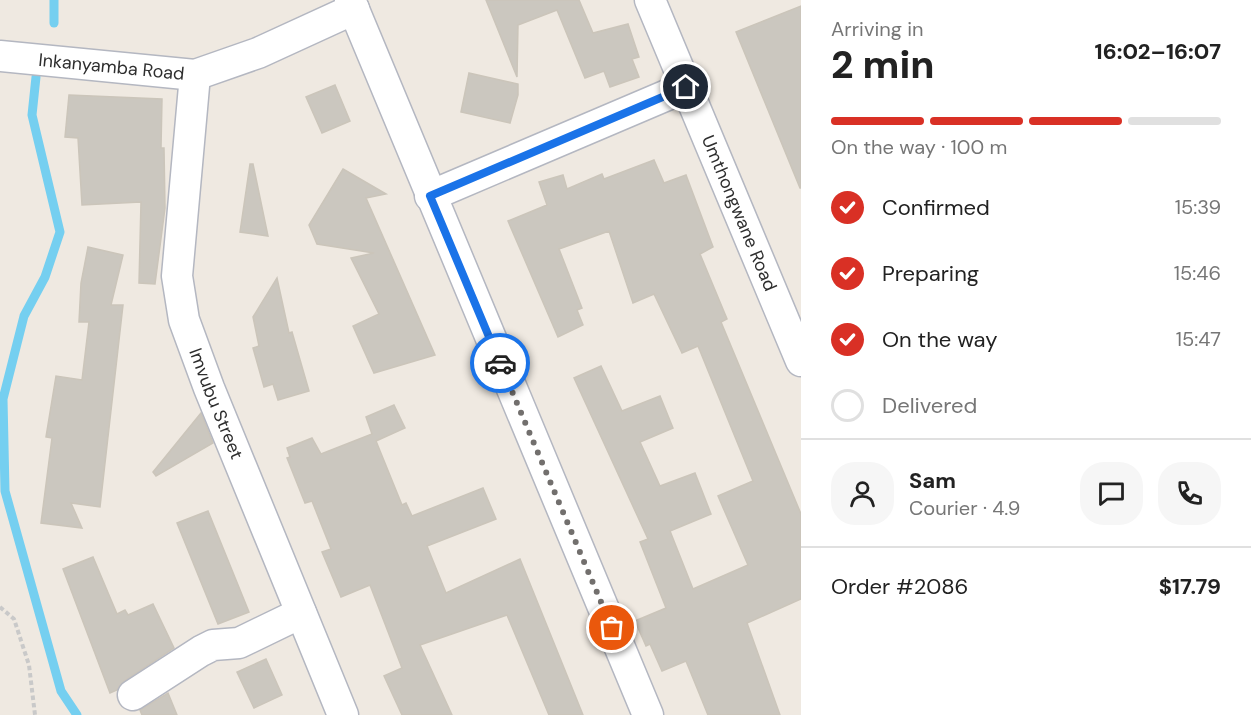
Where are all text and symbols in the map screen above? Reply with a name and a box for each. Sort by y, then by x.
text: Arriving in [831,16,923,42]
text: 16:02–16:07 [1095,37,1221,66]
text: 2 min [831,39,935,90]
street label: Inkanyamba Road [37,48,186,86]
pin [660,61,711,112]
icon: home [669,70,702,103]
street label: Umthongwane Road [696,132,782,295]
text: On the way · 100 m [831,134,1007,160]
icon: check [831,191,864,224]
text: Confirmed [882,193,990,222]
text: 15:39 [1175,194,1221,220]
icon: check [831,257,864,290]
text: Preparing [882,259,979,288]
text: 15:46 [1174,260,1221,286]
icon: check [831,323,864,356]
text: On the way [882,325,997,354]
text: 15:47 [1176,326,1221,352]
courier [470,333,530,393]
street label: Imvubu Street [183,345,249,463]
icon: car [484,347,517,380]
text: Delivered [882,391,977,420]
button: person [831,462,894,525]
button: chat [1080,462,1143,525]
button: phone [1158,462,1221,525]
text: Sam [909,466,956,495]
text: Courier · 4.9 [909,495,1020,521]
text: Order #2086 [831,572,968,601]
text: $17.79 [1159,572,1221,601]
pin [586,602,637,653]
icon: bag [595,611,628,644]

